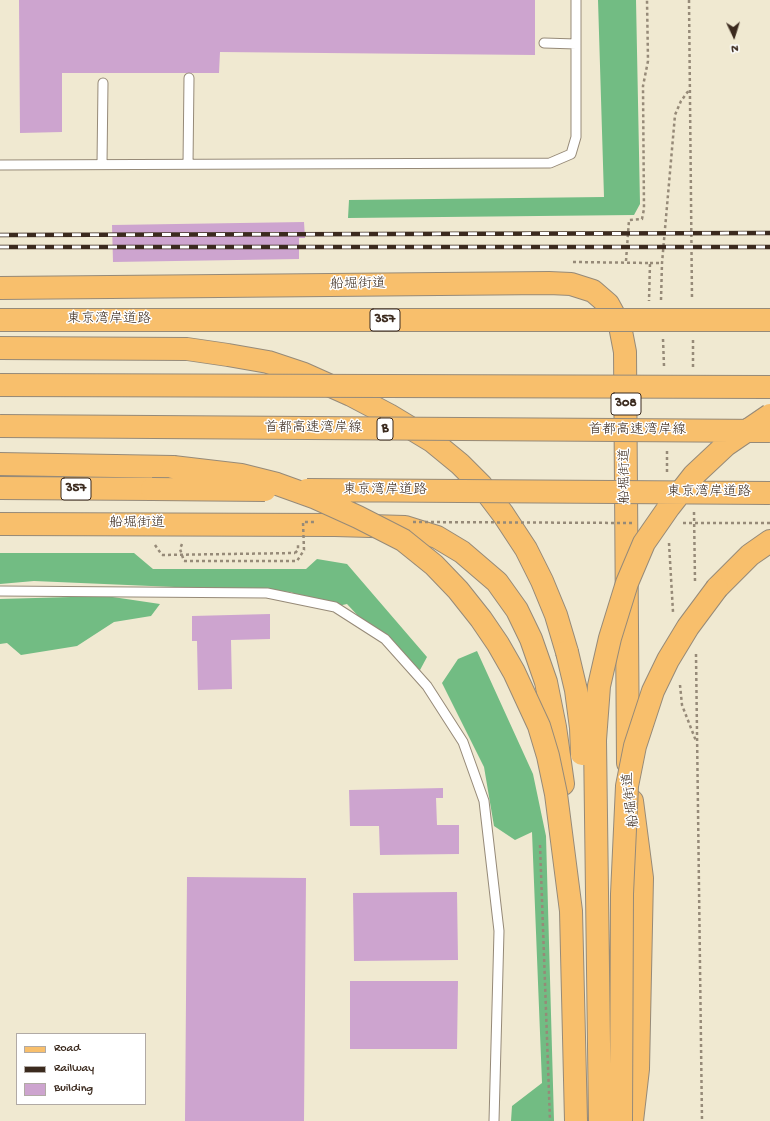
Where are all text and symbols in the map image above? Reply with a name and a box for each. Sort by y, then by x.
north arrow [714,16,754,56]
text: N [731,42,739,54]
street label: 船堀街道 [330,276,386,294]
road number: 357 [370,309,400,331]
street label: 東京湾岸道路 [67,312,151,328]
road number: 308 [611,393,641,415]
road number: B [377,418,393,440]
street label: 首都高速湾岸線 [264,421,362,437]
street label: 首都高速湾岸線 [588,423,686,439]
street label: 船堀街道 [618,448,634,504]
road number: 357 [61,478,91,500]
street label: 東京湾岸道路 [343,483,427,499]
street label: 東京湾岸道路 [667,485,751,501]
street label: 船堀街道 [109,516,165,532]
street label: 船堀街道 [620,771,644,829]
legend [16,1033,146,1105]
text: Road [54,1042,80,1056]
text: Railway [54,1062,94,1076]
text: Building [54,1082,93,1096]

